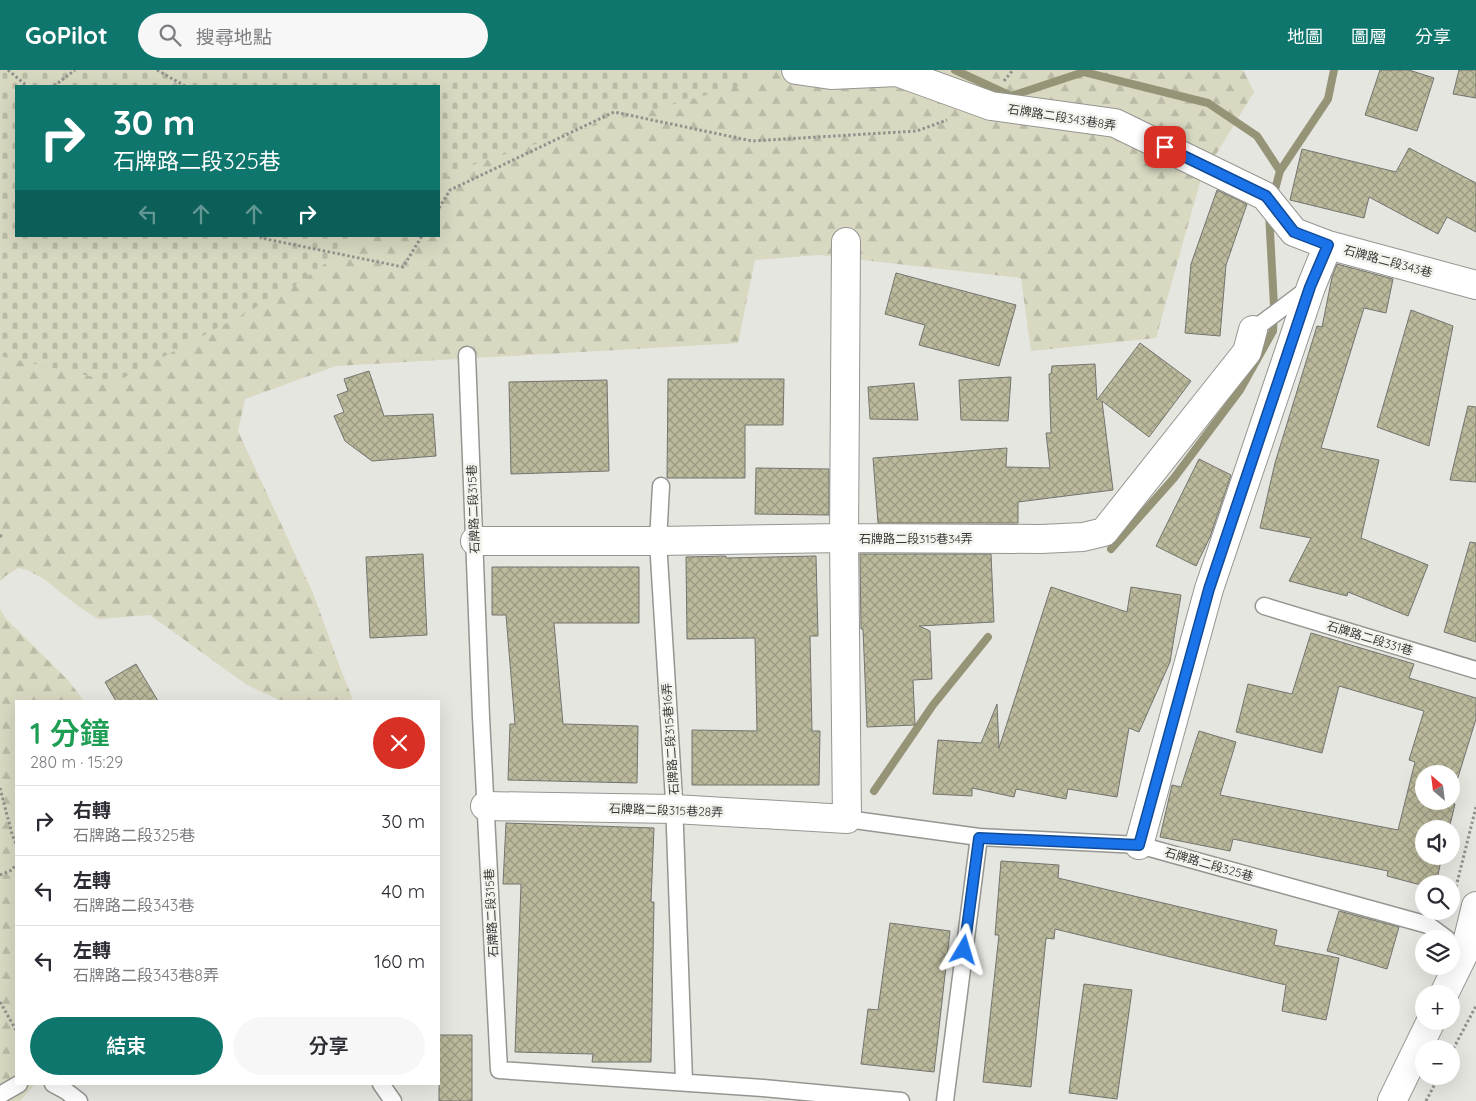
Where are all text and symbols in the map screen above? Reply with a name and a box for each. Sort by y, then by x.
search box [138,13,488,58]
text: GoPilot [25,20,108,50]
icon: search [156,21,184,49]
text: 搜尋地點 [196,25,272,49]
text: 地圖 [1287,25,1323,48]
text: 圖層 [1351,25,1387,48]
text: 分享 [1415,25,1451,48]
text: 30 m [113,100,195,144]
street label: 石牌路二段343巷8弄 [1007,101,1117,133]
icon: right [30,105,95,170]
pin [1144,126,1186,168]
icon: arrive [1151,133,1179,161]
text: 石牌路二段325巷 [113,147,281,175]
icon: left [134,200,162,228]
icon: ahead [187,200,215,228]
icon: ahead [240,200,268,228]
icon: right [293,200,321,228]
street label: 石牌路二段343巷 [1342,242,1434,280]
street label: 石牌路二段315巷 [464,464,482,554]
street label: 石牌路二段315巷34弄 [859,531,973,546]
street label: 石牌路二段331巷 [1325,618,1415,658]
street label: 石牌路二段315巷16弄 [659,683,681,795]
text: 1 分鐘 [30,714,110,752]
button: close [373,717,425,769]
text: 280 m · 15:29 [30,752,123,772]
north arrow [1415,765,1460,810]
map controls [1415,765,1460,1085]
text: 右轉 [73,798,111,822]
street label: 石牌路二段315巷28弄 [609,801,723,819]
icon: right [30,807,58,835]
text: 30 m [381,809,425,833]
button: sound [1415,820,1460,865]
text: 石牌路二段325巷 [73,825,195,845]
street label: 石牌路二段325巷 [1163,844,1255,884]
text: 左轉 [73,868,111,892]
street label: 石牌路二段315巷 [481,868,501,958]
button: search [1415,875,1460,920]
icon: left [30,877,58,905]
text: 40 m [381,879,425,903]
text: 石牌路二段343巷 [73,895,194,915]
position arrow [937,923,989,975]
button: layers [1415,930,1460,975]
text: 左轉 [73,938,111,962]
icon: left [30,947,58,975]
text: 160 m [374,949,425,973]
text: 石牌路二段343巷8弄 [73,965,219,985]
button: + [1415,985,1460,1030]
button: 結束 [30,1017,223,1075]
button: 分享 [233,1017,425,1075]
button: − [1415,1040,1460,1085]

